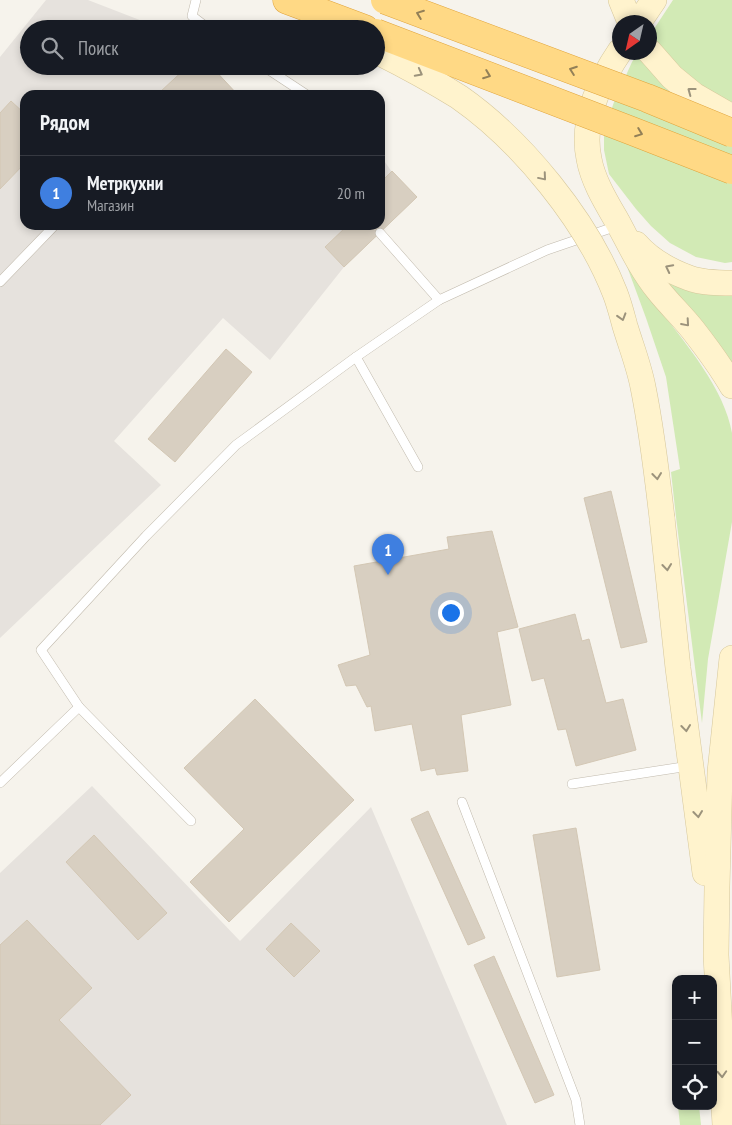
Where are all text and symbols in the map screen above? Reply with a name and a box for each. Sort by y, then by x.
one-way arrow [417,9,425,19]
north arrow [612,15,657,60]
search box [20,20,385,75]
icon: search [38,34,66,62]
text: Поиск [78,36,119,60]
one-way arrow [569,66,577,76]
one-way arrow [414,67,423,77]
one-way arrow [483,69,491,79]
one-way arrow [688,89,697,97]
text: Рядом [40,109,90,136]
one-way arrow [634,127,643,137]
text: Метркухни [87,171,163,195]
one-way arrow [538,171,546,180]
text: 1 [52,183,60,203]
text: 20 m [337,183,365,203]
text: Магазин [87,195,134,215]
one-way arrow [665,264,674,274]
one-way arrow [617,313,627,321]
one-way arrow [681,317,690,326]
one-way arrow [651,472,662,480]
pin: 1 [372,534,404,575]
one-way arrow [662,563,673,571]
your location [438,600,464,626]
one-way arrow [680,725,691,733]
one-way arrow [692,810,702,819]
map controls [672,975,717,1110]
button: + [672,975,717,1020]
button: − [672,1020,717,1065]
button: locate [672,1065,717,1110]
one-way arrow [717,1070,728,1078]

